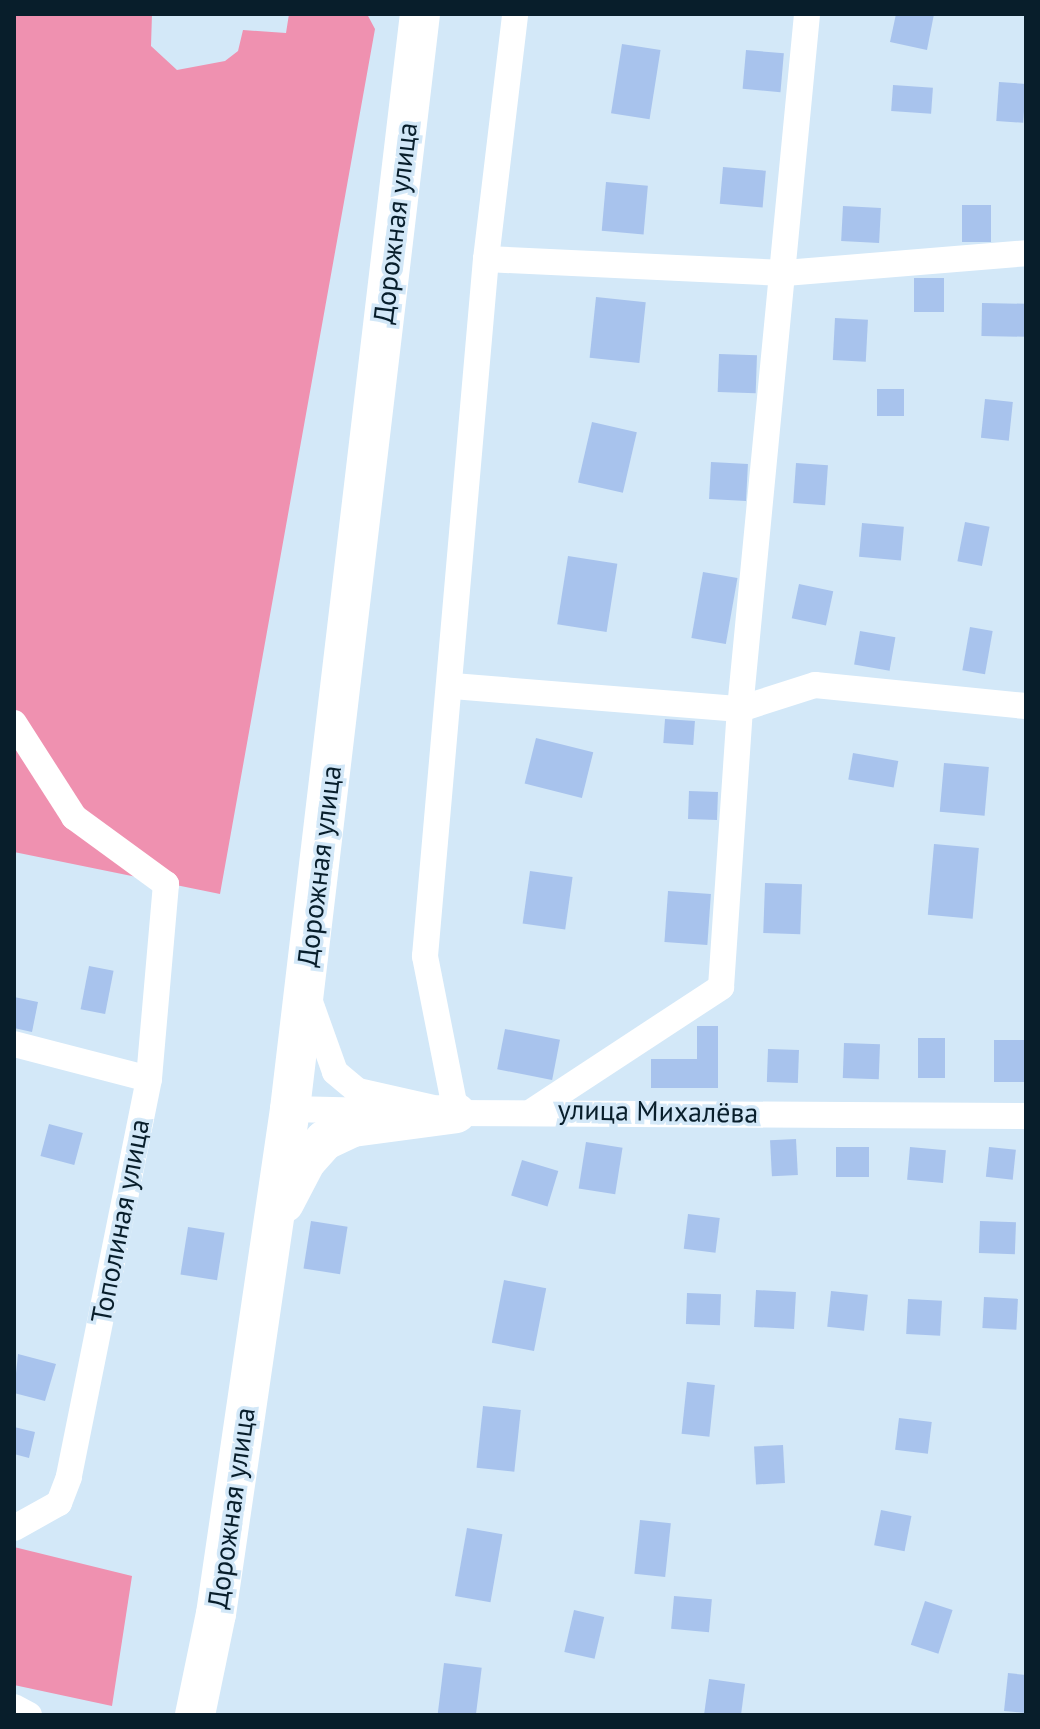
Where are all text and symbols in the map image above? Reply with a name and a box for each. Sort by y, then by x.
street label: Дорожная улица [366,120,424,326]
street label: Дорожная улица [290,763,348,969]
street label: улица Михалёва [557,1092,759,1130]
street label: Тополиная улица [84,1116,156,1326]
street label: Дорожная улица [200,1405,262,1611]

